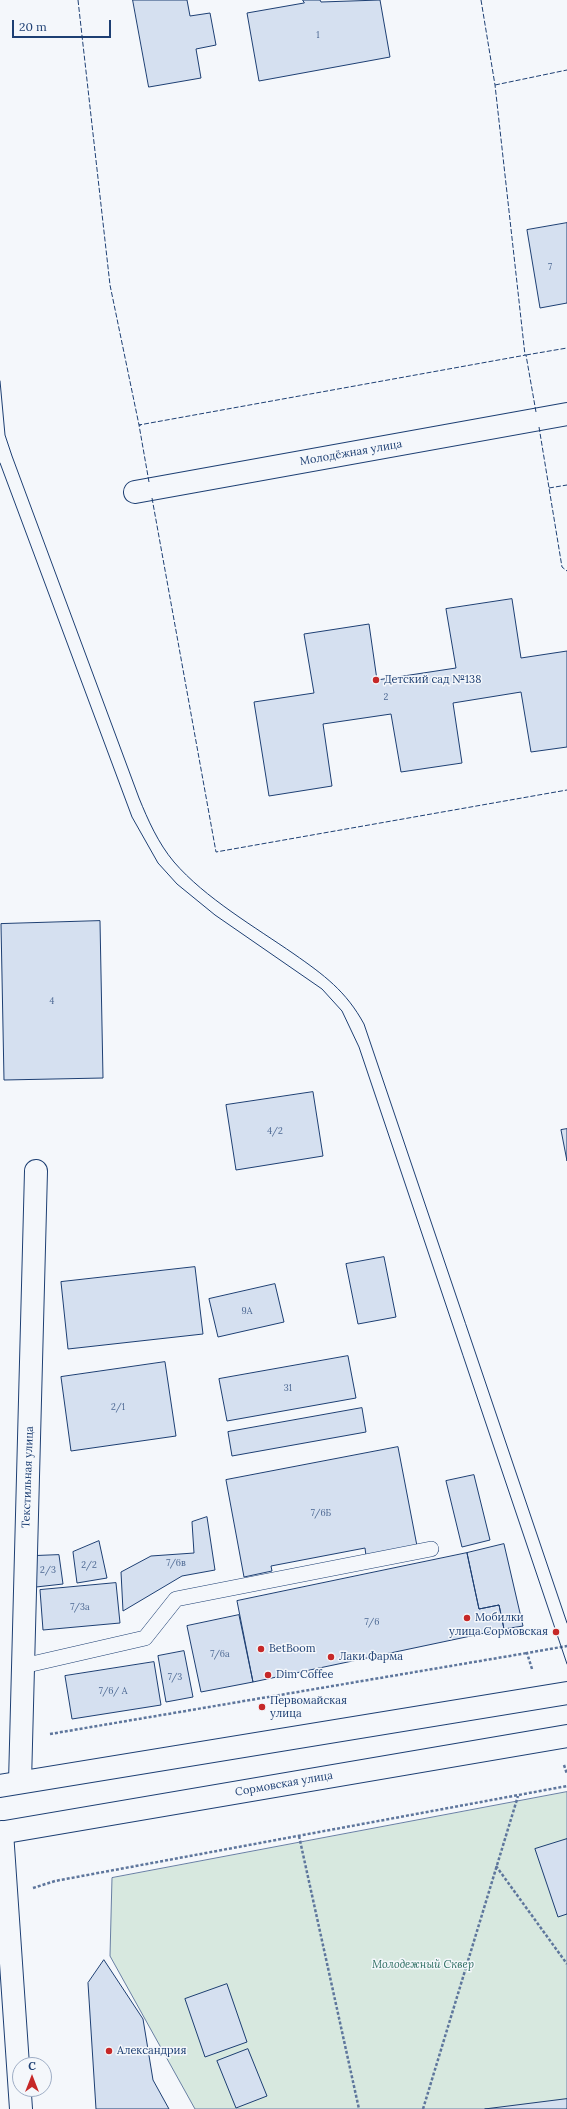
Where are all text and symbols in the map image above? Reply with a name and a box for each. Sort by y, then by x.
scale bar [14,12,113,38]
text: 20 m [19,19,47,34]
house number: 1 [316,30,320,40]
house number: 7 [548,262,552,272]
street label: Молодёжная улица [299,438,403,468]
place label: Детский сад №138 [384,673,481,687]
marker: Детский сад №138 [371,675,381,685]
house number: 2 [384,692,388,702]
house number: 4 [50,996,54,1006]
house number: 4/2 [267,1126,283,1136]
house number: 9А [242,1306,252,1316]
house number: 31 [284,1383,292,1393]
house number: 2/1 [111,1402,125,1412]
street label: Текстильная улица [20,1426,36,1528]
house number: 7/6Б [311,1508,331,1518]
house number: 7/6в [166,1558,186,1568]
house number: 2/2 [81,1560,97,1570]
house number: 2/3 [40,1565,56,1575]
house number: 7/3а [70,1602,90,1612]
place label: Мобилки [475,1611,524,1625]
marker: Мобилки [462,1613,472,1623]
house number: 7/6 [365,1617,379,1627]
place label: улица Сормовская [449,1625,548,1639]
marker: улица Сормовская [551,1627,561,1637]
place label: BetBoom [269,1642,316,1656]
marker: BetBoom [256,1644,266,1654]
house number: 7/6а [210,1649,230,1659]
place label: Лаки Фарма [339,1650,403,1664]
marker: Лаки Фарма [326,1652,336,1662]
place label: Dim Coffee [276,1668,333,1682]
marker: Dim Coffee [263,1670,273,1680]
house number: 7/3 [168,1672,182,1682]
house number: 7/6/ А [99,1686,127,1696]
place label: Первомайская улица [270,1694,347,1720]
marker: Первомайская улица [257,1702,267,1712]
street label: Сормовская улица [234,1769,334,1799]
park label: Молодежный Сквер [372,1958,474,1972]
place label: Александрия [117,2044,186,2058]
marker: Александрия [104,2046,114,2056]
north arrow [12,2057,52,2097]
text: С [28,2059,36,2073]

